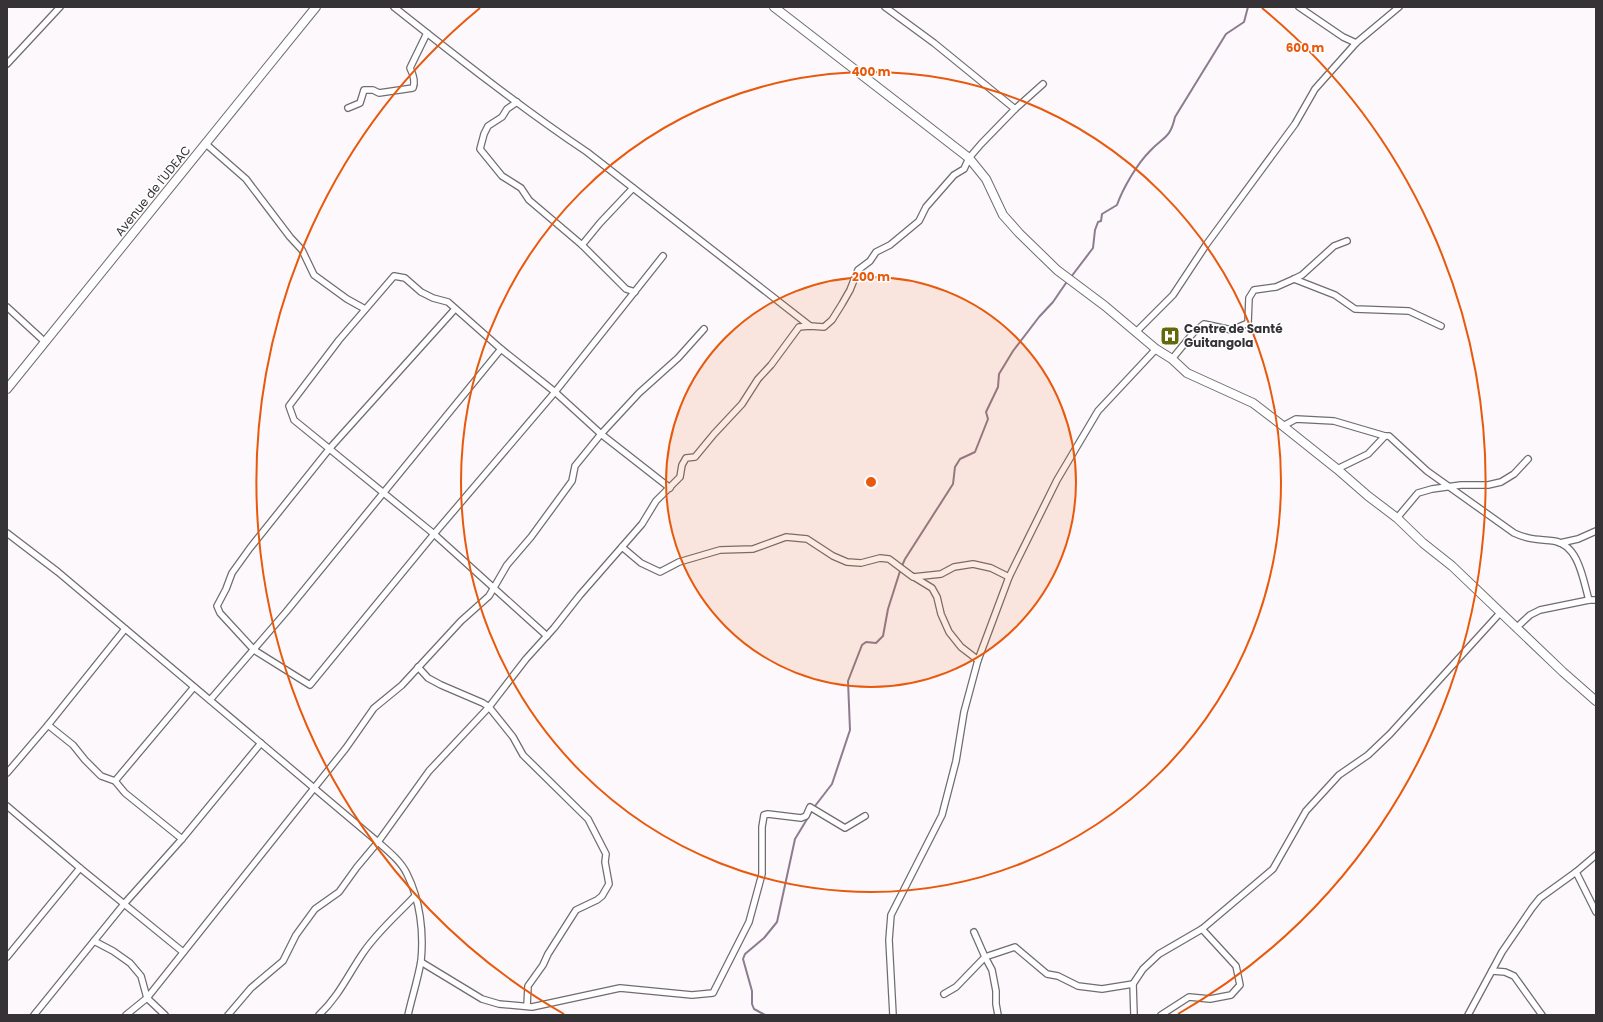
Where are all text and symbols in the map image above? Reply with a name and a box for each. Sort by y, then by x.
text: 600 m [1286,39,1325,56]
text: 400 m [851,63,891,80]
street label: Avenue de I'UDEAC [111,142,194,240]
text: 200 m [852,268,890,285]
place label: Centre de Santé Guitangola [1184,320,1283,351]
hospital icon: Centre de Santé Guitangola [1159,325,1181,347]
centre of rings [864,475,878,489]

